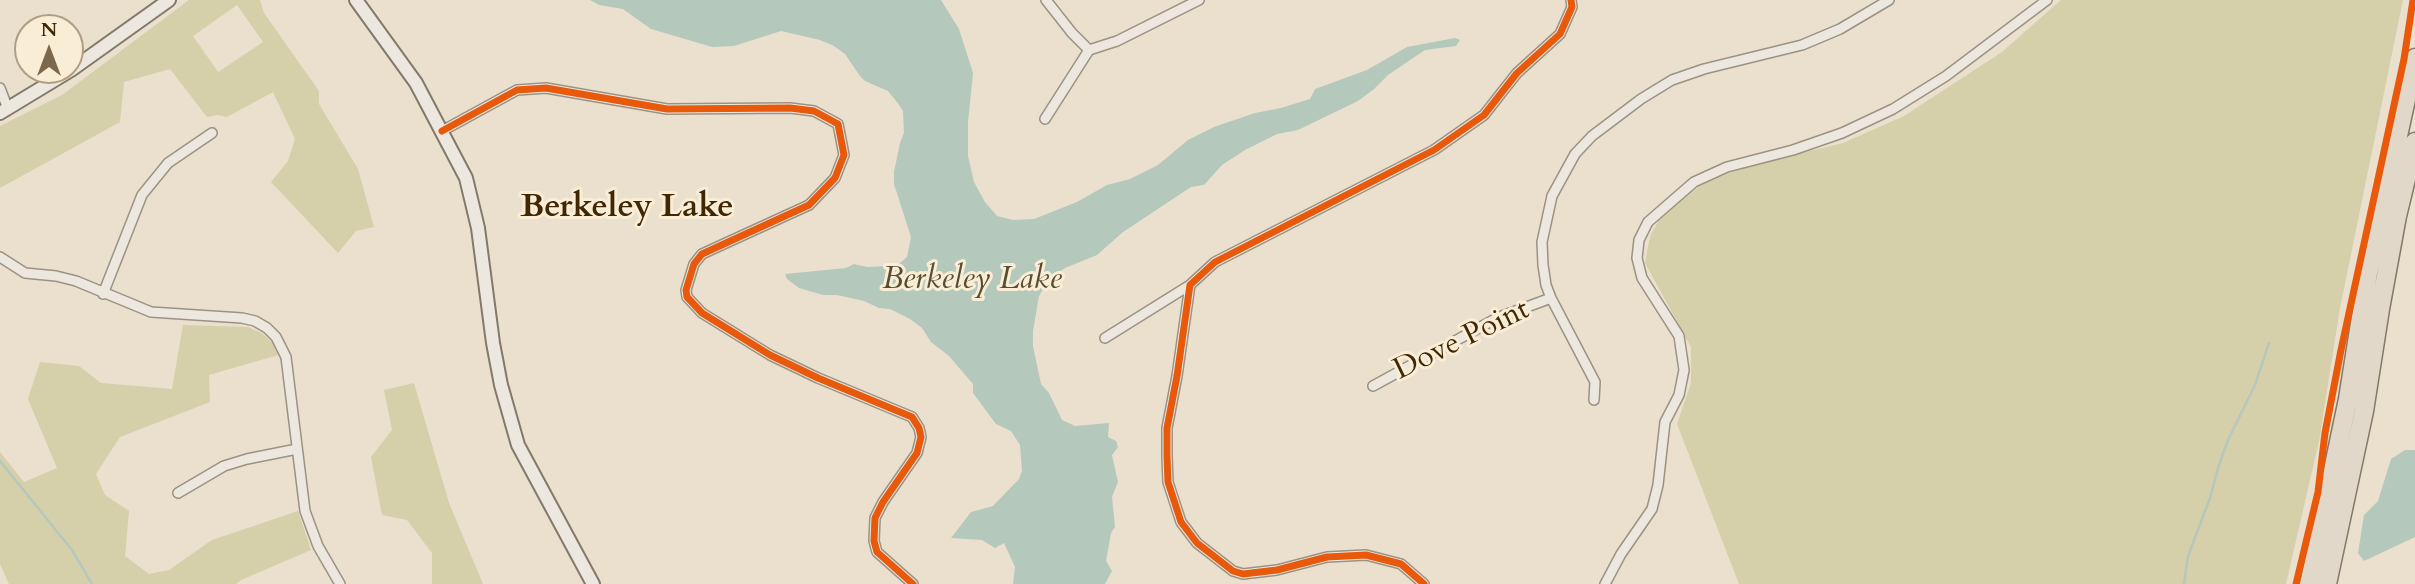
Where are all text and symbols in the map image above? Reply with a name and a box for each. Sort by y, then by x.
north arrow [14,14,84,84]
text: N [41,17,57,43]
district label: Berkeley Lake [520,188,734,228]
water label: Berkeley Lake [882,262,1062,300]
street label: Dove Point [1388,293,1536,389]

